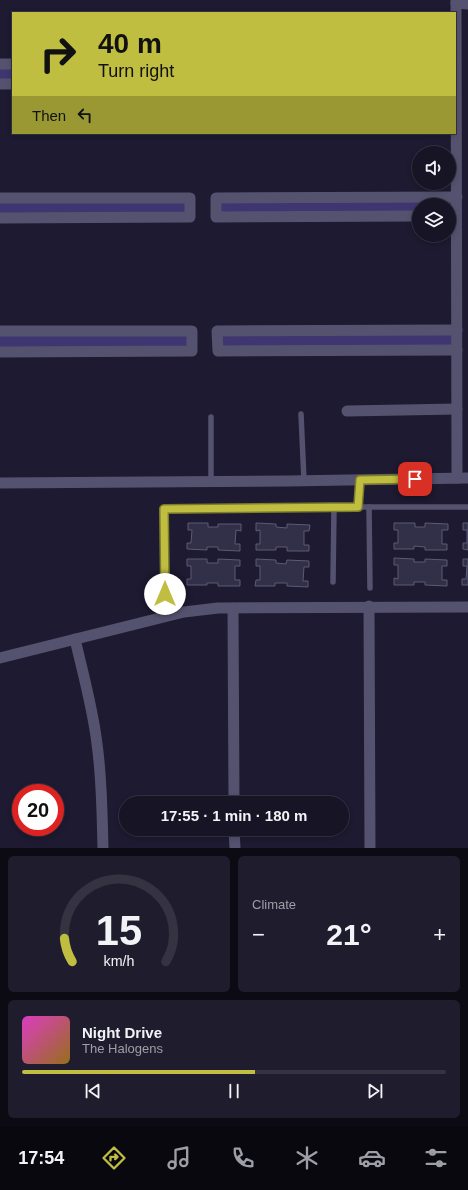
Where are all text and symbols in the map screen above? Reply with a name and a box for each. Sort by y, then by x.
icon: right [32,28,84,80]
text: 40 m [98,28,162,59]
text: Turn right [98,61,174,81]
icon: left [74,104,96,126]
text: Then [32,107,66,124]
map controls [412,146,456,242]
button: sound [412,146,456,190]
button: layers [412,198,456,242]
pin [398,462,432,496]
icon: arrive [404,468,426,490]
position arrow [144,573,186,615]
speed limit sign: 20 [12,784,64,836]
text: 17:55 · 1 min · 180 m [161,807,307,824]
text: Climate [252,897,296,912]
text: 15 [96,907,142,954]
text: 21° [326,918,372,951]
text: − [252,922,265,947]
text: + [433,922,446,947]
text: km/h [104,953,135,969]
text: Night Drive [82,1024,162,1041]
text: The Halogens [82,1041,163,1056]
icon: previous [82,1080,104,1102]
icon: pause [223,1080,245,1102]
icon: next [364,1080,386,1102]
icon: directions [100,1144,128,1172]
icon: music [165,1144,193,1172]
icon: phone [229,1144,257,1172]
icon: climate [293,1144,321,1172]
icon: car [358,1144,386,1172]
icon: filters [422,1144,450,1172]
text: 17:54 [18,1148,64,1168]

